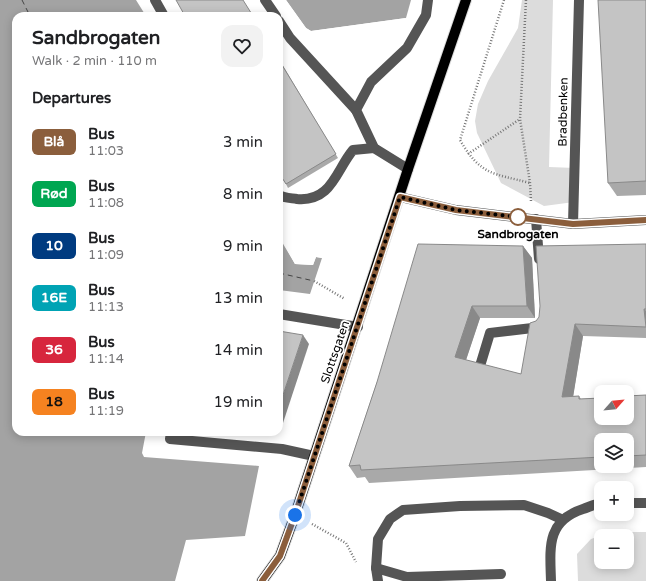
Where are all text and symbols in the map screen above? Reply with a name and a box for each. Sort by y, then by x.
button: heart [221,25,263,67]
text: Sandbrogaten [32,27,160,49]
text: Walk · 2 min · 110 m [32,53,157,69]
street label: Bradbenken [555,77,571,147]
text: Departures [32,89,111,107]
text: Bus [88,125,115,143]
text: Blå [44,133,64,150]
text: 3 min [223,133,263,151]
text: 11:03 [88,143,124,159]
text: Bus [88,177,115,195]
text: Rød [40,185,68,202]
text: 8 min [223,185,263,203]
text: 11:08 [88,195,124,211]
marker: Sandbrogaten [509,208,527,226]
place label: Sandbrogaten [477,227,559,242]
text: Bus [88,229,115,247]
text: 10 [45,237,63,254]
text: 9 min [223,237,263,255]
text: 11:09 [88,247,124,263]
text: Bus [88,281,115,299]
text: 16E [41,289,67,306]
text: 13 min [214,289,263,307]
text: 11:13 [88,299,124,315]
street label: Slottsgaten [318,319,352,385]
text: Bus [88,333,115,351]
text: 36 [45,341,63,358]
text: 14 min [214,341,263,359]
text: 11:14 [88,351,124,367]
text: Bus [88,385,115,403]
north arrow [594,385,634,425]
map controls [594,385,634,569]
text: 18 [45,393,63,410]
text: 19 min [214,393,263,411]
text: 11:19 [88,403,124,419]
button: layers [594,433,634,473]
button: + [594,481,634,521]
your location [285,505,305,525]
button: − [594,529,634,569]

